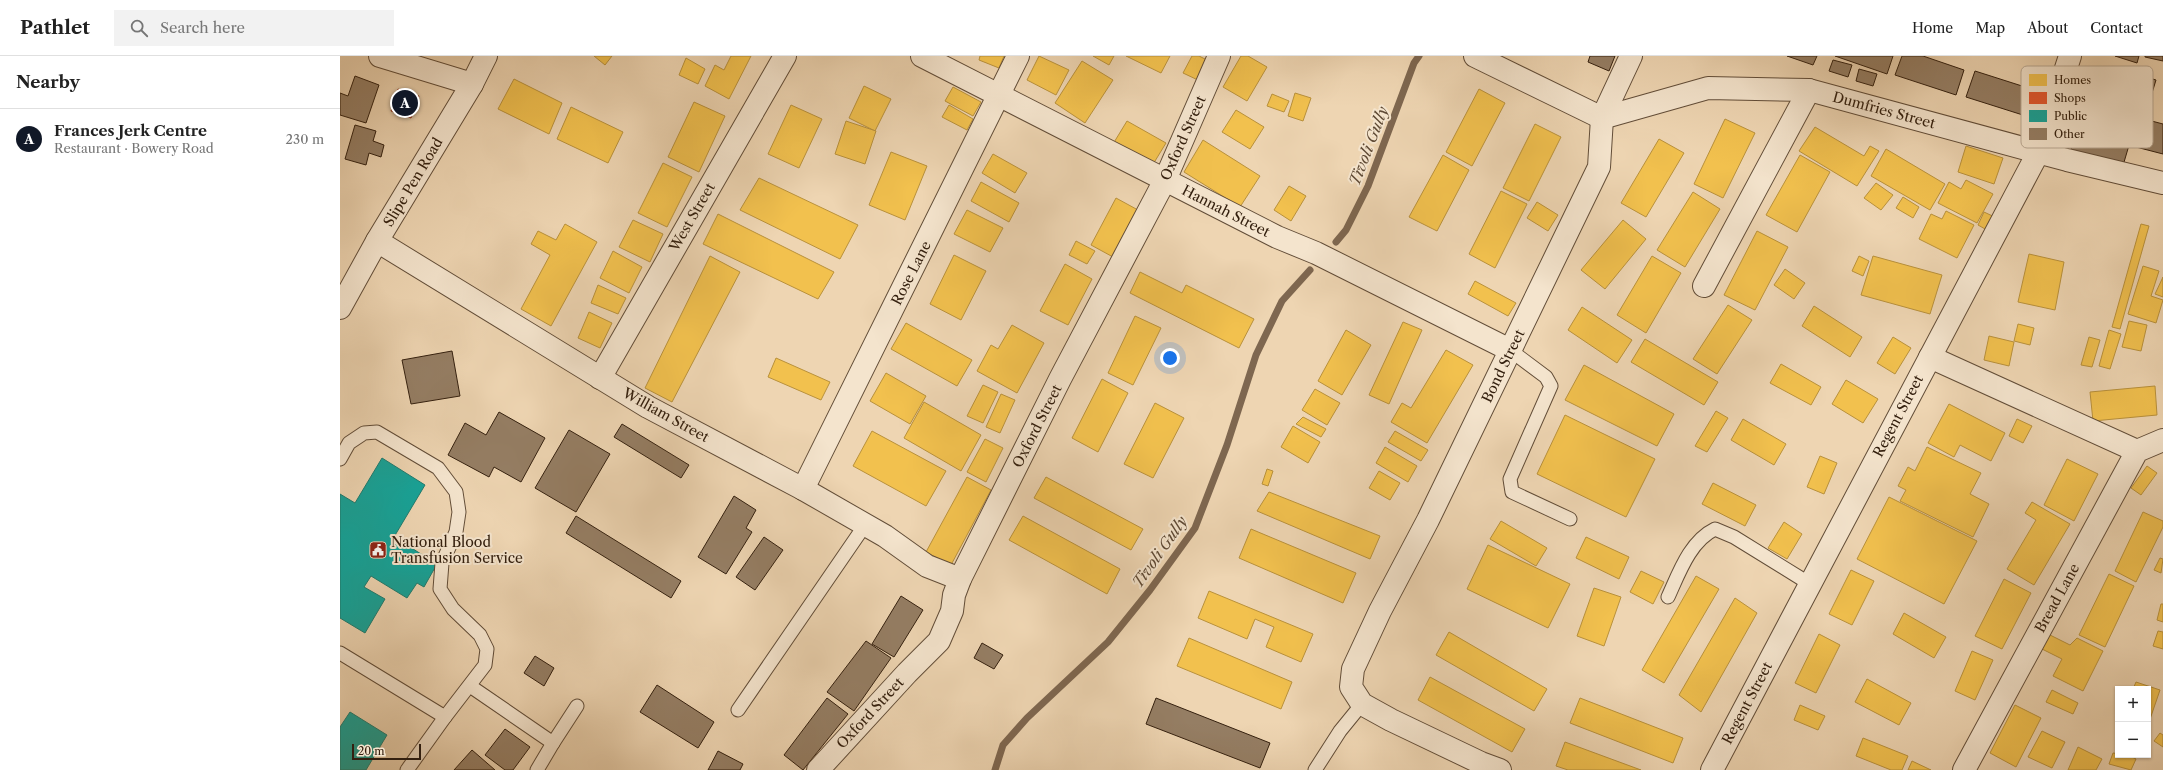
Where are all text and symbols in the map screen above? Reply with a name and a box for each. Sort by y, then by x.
search box [114,10,394,46]
text: Pathlet [20,16,90,39]
icon: search [128,17,150,39]
text: Search here [160,18,245,37]
text: Home [1912,19,1953,37]
text: Map [1975,19,2005,37]
text: About [2027,19,2068,37]
text: Contact [2090,19,2143,37]
legend [2021,66,2153,148]
text: Nearby [16,72,80,92]
text: Homes [2054,73,2091,87]
pin: A [392,88,418,118]
street label: Dumfries Street [1831,88,1937,132]
text: Shops [2054,91,2086,105]
street label: Oxford Street [1156,93,1210,183]
water label: Tivoli Gully [1345,103,1392,188]
text: Public [2054,109,2087,123]
text: Frances Jerk Centre [54,121,207,140]
text: Other [2054,127,2085,141]
text: A [24,131,34,147]
text: 230 m [286,131,324,147]
street label: Slipe Pen Road [379,134,447,230]
text: Restaurant · Bowery Road [54,140,214,156]
street label: West Street [665,179,719,255]
street label: Hannah Street [1179,181,1273,241]
street label: Rose Lane [887,238,935,308]
street label: Bond Street [1478,326,1528,405]
your location [1160,348,1180,368]
street label: Regent Street [1869,372,1927,460]
street label: Oxford Street [1008,381,1066,470]
street label: William Street [619,383,712,446]
water label: Tivoli Gully [1128,512,1191,591]
place label: National Blood Transfusion Service [391,533,523,567]
public building icon: National Blood Transfusion Service [368,540,388,560]
street label: Bread Lane [2031,560,2083,636]
street label: Regent Street [1718,659,1776,747]
street label: Oxford Street [832,674,908,752]
map controls [2115,686,2151,758]
button: + [2115,686,2151,722]
button: − [2115,722,2151,758]
scale bar [352,742,421,761]
text: 20 m [358,744,384,758]

